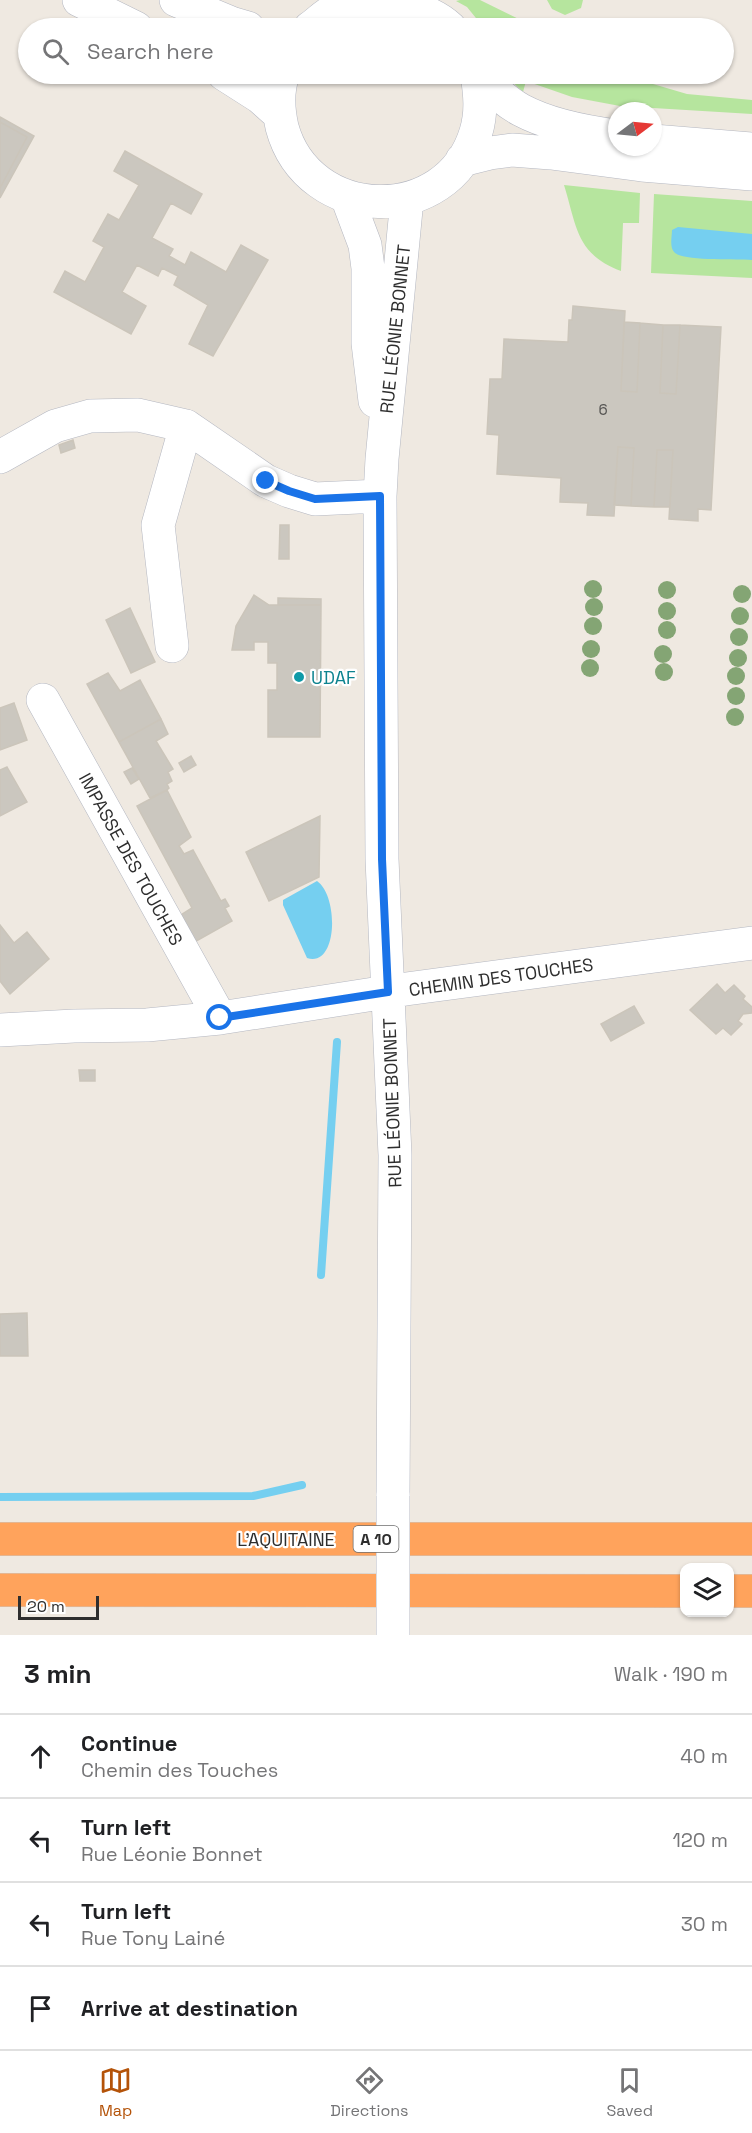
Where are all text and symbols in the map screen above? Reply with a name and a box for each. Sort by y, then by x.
search box [18,18,734,84]
icon: search [39,35,72,68]
text: Search here [87,37,214,65]
north arrow [608,102,662,156]
street label: RUE LÉONIE BONNET [375,243,415,415]
house number: 6 [598,400,608,419]
route end [252,467,278,493]
place label: UDAF [311,666,356,689]
marker: UDAF [292,670,306,684]
street label: IMPASSE DES TOUCHES [74,769,188,949]
street label: CHEMIN DES TOUCHES [407,953,595,1001]
route start [206,1004,232,1030]
street label: RUE LÉONIE BONNET [378,1017,406,1188]
road number: A 10 [354,1526,398,1552]
street label: L'AQUITAINE [237,1528,335,1551]
map controls [680,1563,734,1617]
button: layers [680,1563,734,1617]
scale bar [18,1593,99,1620]
text: 20 m [27,1596,65,1617]
text: 3 min [24,1657,92,1691]
text: Walk · 190 m [614,1661,728,1687]
text: Continue [81,1729,177,1757]
icon: ahead [24,1740,57,1773]
text: 40 m [680,1743,728,1769]
text: Chemin des Touches [81,1757,278,1783]
text: Turn left [81,1813,171,1841]
icon: left [24,1824,57,1857]
text: 120 m [672,1827,728,1853]
text: Rue Léonie Bonnet [81,1841,263,1867]
text: Turn left [81,1897,171,1925]
icon: left [24,1908,57,1941]
text: 30 m [681,1911,728,1937]
text: Rue Tony Lainé [81,1925,225,1951]
icon: arrive [24,1992,57,2025]
text: Arrive at destination [81,1994,298,2022]
tab: Map [99,2064,132,2121]
tab: Directions [330,2064,409,2121]
tab: Saved [606,2064,653,2121]

